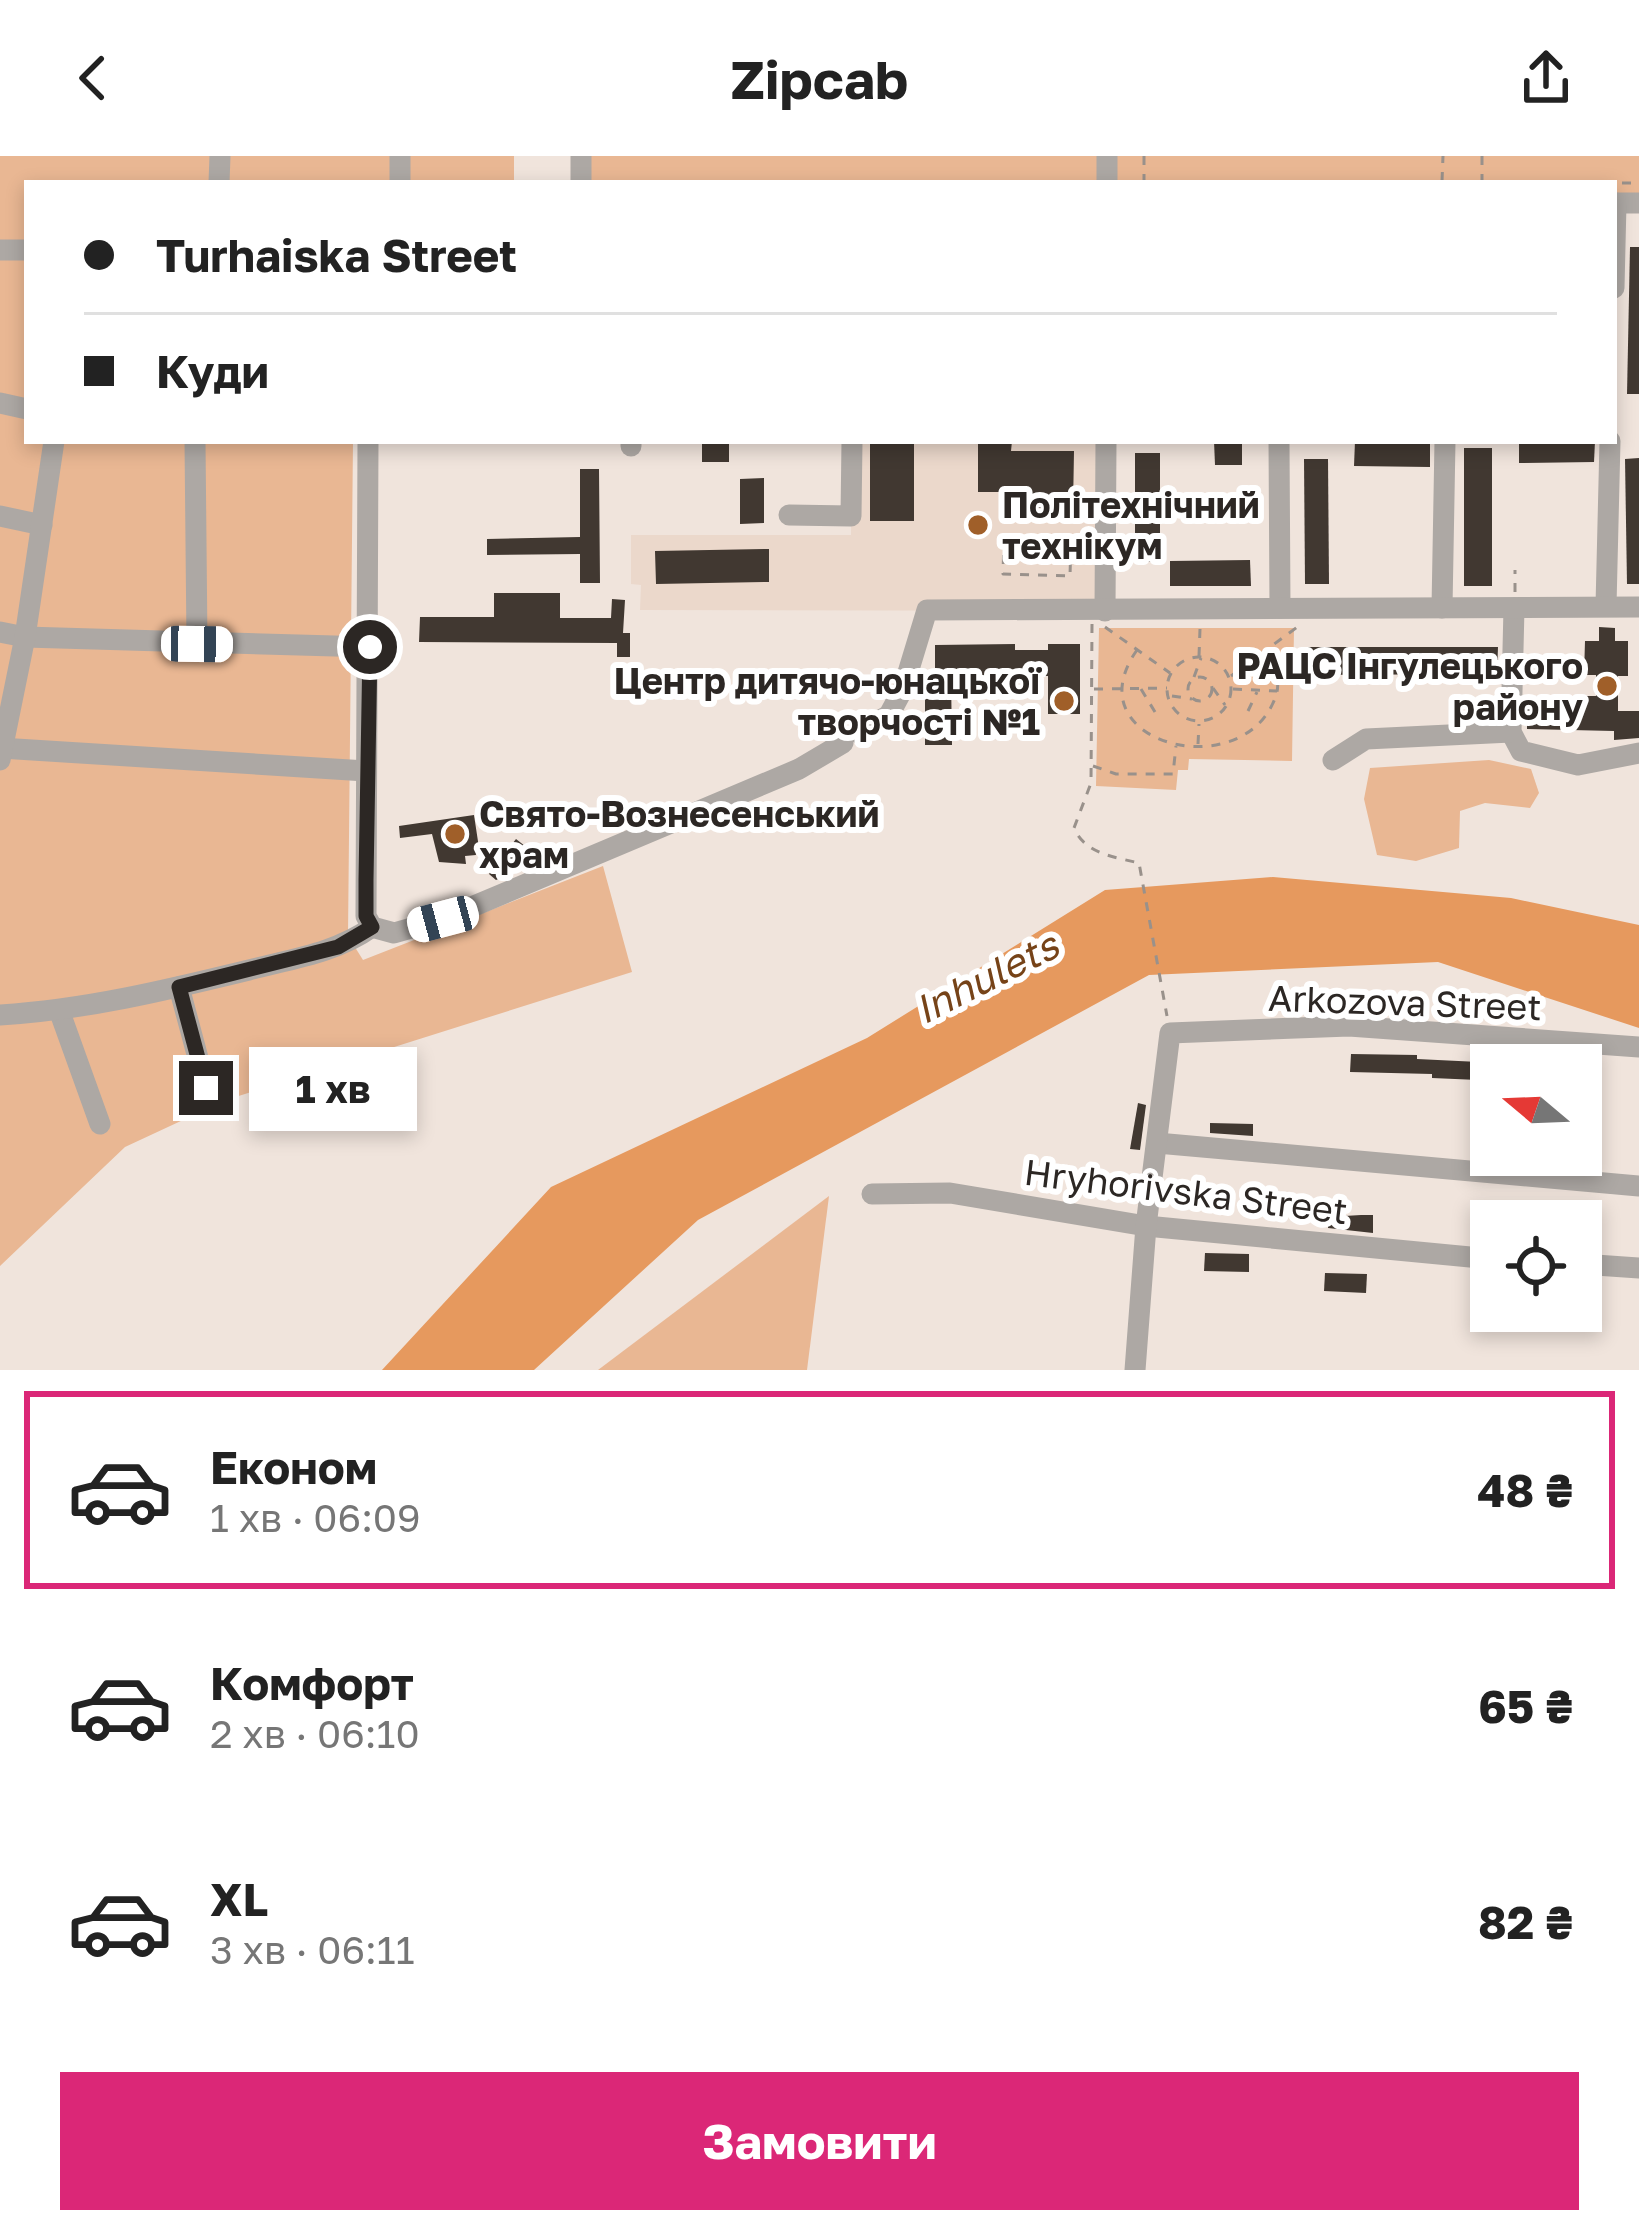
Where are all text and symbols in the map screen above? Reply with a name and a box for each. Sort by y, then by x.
icon: back [60,45,126,111]
icon: share [1513,45,1579,111]
text: Zipcab [731,46,908,111]
text: Turhaiska Street [156,228,517,282]
text: Куди [156,344,269,398]
place label: Політехнічний технікум [1002,483,1260,567]
marker: Політехнічний технікум [965,512,991,538]
route start [343,620,397,674]
car [161,625,233,663]
place label: РАЦС Інгулецького району [1236,644,1583,728]
place label: Центр дитячо-юнацької творчості №1 [614,659,1042,743]
marker: РАЦС Інгулецького району [1594,673,1620,699]
marker: Центр дитячо-юнацької творчості №1 [1051,688,1077,714]
place label: Свято-Вознесенський храм [479,792,880,876]
marker: Свято-Вознесенський храм [442,821,468,847]
car [404,892,482,946]
water label: Inhulets [906,920,1067,1033]
street label: Arkozova Street [1268,976,1542,1028]
north arrow [1470,1044,1602,1176]
map controls [1470,1044,1602,1332]
callout: 1 хв [248,1046,416,1130]
route end [179,1061,233,1115]
text: 1 хв [295,1065,371,1112]
street label: Hryhorivska Street [1022,1150,1350,1232]
button: locate [1470,1200,1602,1332]
icon: car [66,1436,174,1544]
text: Економ [210,1440,377,1494]
text: 48 ₴ [1477,1463,1573,1517]
text: 1 хв · 06:09 [210,1494,421,1541]
icon: car [66,1652,174,1760]
text: Комфорт [210,1656,414,1710]
text: 65 ₴ [1478,1679,1573,1733]
text: 2 хв · 06:10 [210,1710,420,1757]
icon: car [66,1868,174,1976]
text: XL [210,1872,268,1926]
text: 82 ₴ [1478,1895,1573,1949]
text: 3 хв · 06:11 [210,1926,415,1973]
button: Замовити [60,2072,1579,2210]

